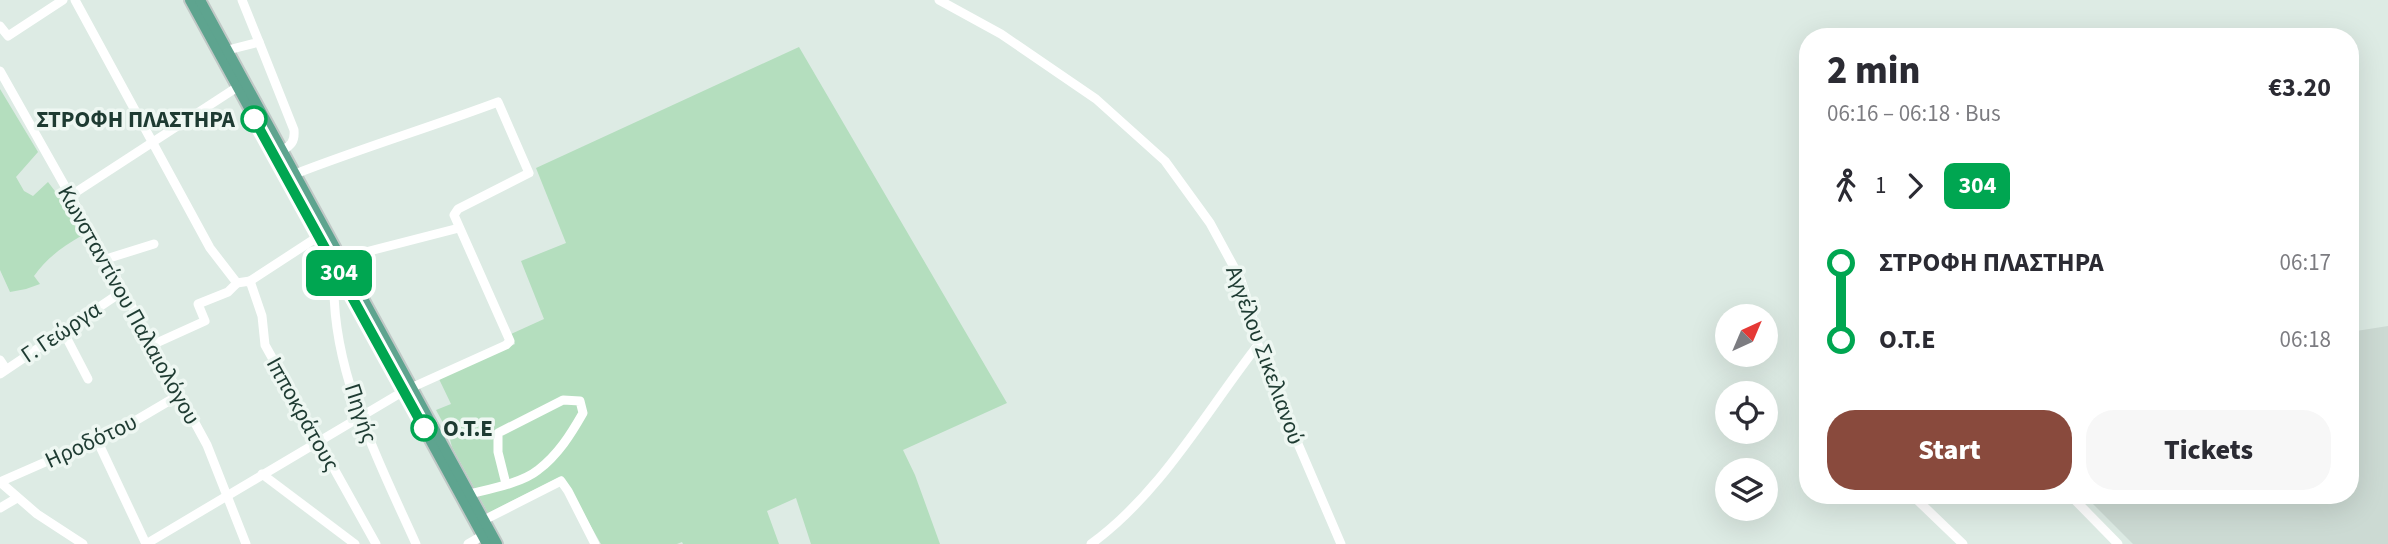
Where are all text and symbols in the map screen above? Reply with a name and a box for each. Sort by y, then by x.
text: 2 min [1827,44,1920,98]
text: €3.20 [2268,69,2331,106]
text: 06:16 – 06:18 · Bus [1827,97,2001,130]
place label: ΣΤΡΟΦΗ ΠΛΑΣΤΗΡΑ [36,103,236,136]
marker: ΣΤΡΟΦΗ ΠΛΑΣΤΗΡΑ [241,106,267,132]
icon: walk [1827,167,1865,205]
icon: forward [1896,167,1934,205]
text: 304 [1958,168,1996,203]
text: 1 [1875,169,1886,202]
street label: Κωνσταντίνου Παλαιολόγου [49,179,209,431]
text: ΣΤΡΟΦΗ ΠΛΑΣΤΗΡΑ [1879,244,2104,281]
text: 06:17 [2280,246,2331,279]
line badge: 304 [299,250,379,296]
text: 304 [320,255,358,290]
street label: Αγγέλου Σικελιανού [1217,261,1313,449]
street label: Γ. Γεώργα [14,293,108,371]
north arrow [1715,304,1778,368]
map controls [1715,304,1778,521]
text: Ο.Τ.Ε [1879,321,1935,358]
text: 06:18 [2280,323,2331,356]
street label: Ιπποκράτους [258,351,348,477]
street label: Πηγής [336,379,386,447]
button: locate [1715,381,1778,444]
street label: Ηροδότου [39,405,143,477]
button: Start [1827,410,2072,490]
button: Tickets [2086,410,2331,490]
place label: Ο.Τ.Ε [443,412,493,445]
marker: Ο.Τ.Ε [411,415,437,441]
button: layers [1715,458,1778,521]

